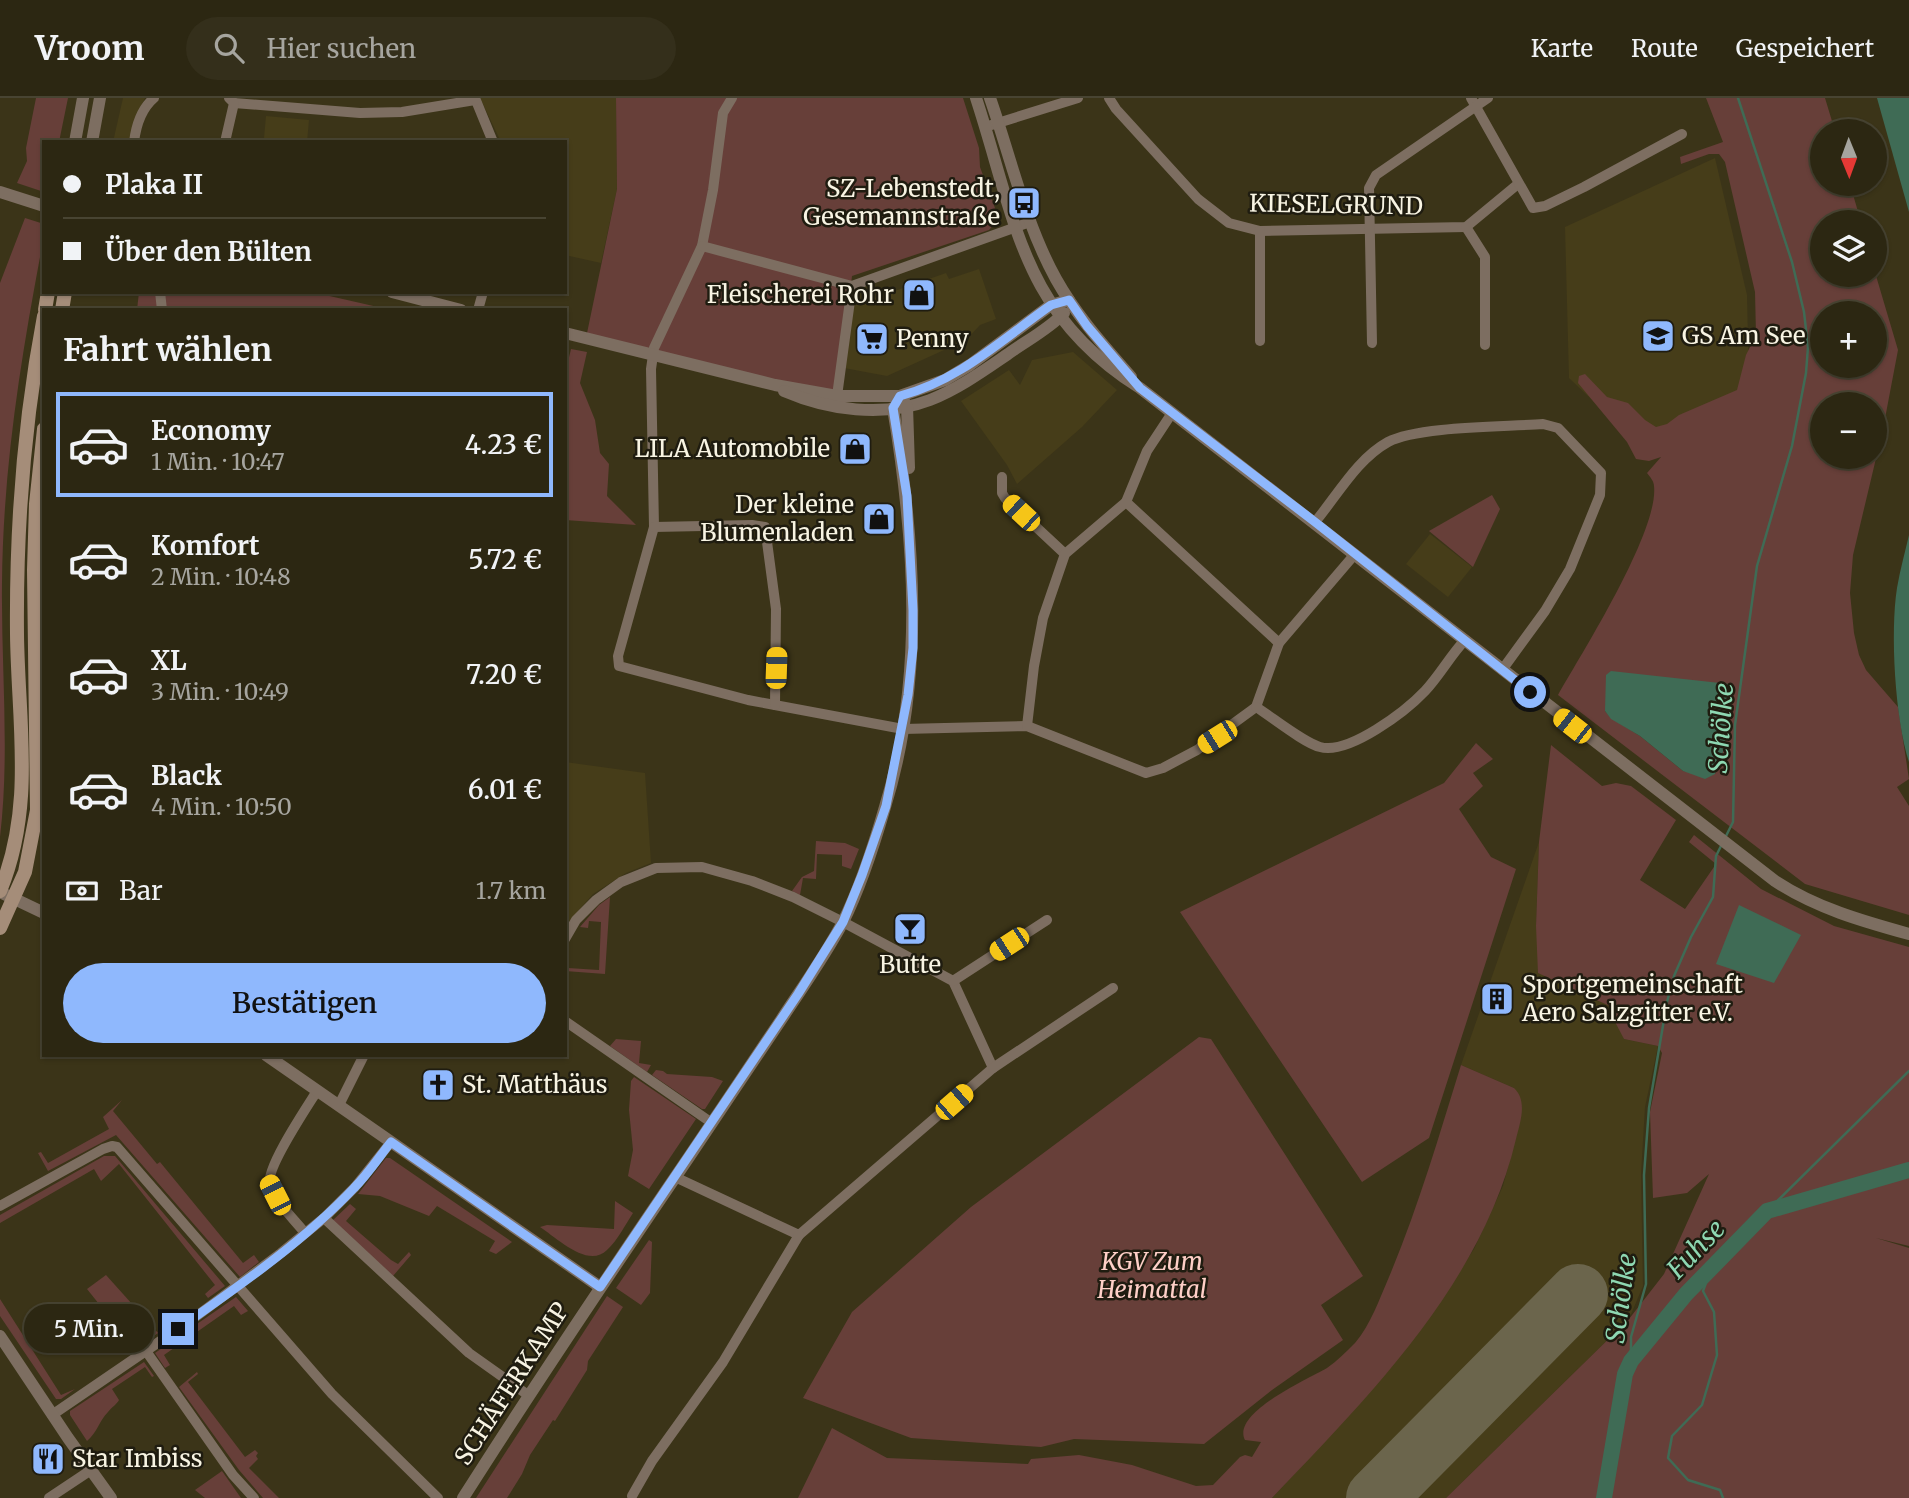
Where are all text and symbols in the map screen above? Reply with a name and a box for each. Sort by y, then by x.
search box [186,17,676,80]
text: Vroom [35,28,144,69]
icon: search [210,29,248,67]
text: Hier suchen [266,32,416,65]
text: Karte [1531,33,1593,64]
text: Route [1631,33,1698,64]
text: Gespeichert [1736,33,1874,64]
north arrow [1810,119,1886,196]
map controls [1810,119,1887,469]
text: Plaka II [105,168,203,201]
place label: SZ-Lebenstedt, Gesemannstraße [803,173,1000,232]
bus stop icon: SZ-Lebenstedt, Gesemannstraße [1005,184,1043,222]
street label: KIESELGRUND [1249,187,1423,222]
button: layers [1810,210,1887,287]
text: Über den Bülten [105,235,312,268]
shop icon: Fleischerei Rohr [900,276,938,314]
place label: Fleischerei Rohr [707,279,894,310]
button: + [1810,301,1887,378]
school or university icon: GS Am See [1639,317,1677,355]
supermarket icon: Penny [853,320,891,358]
place label: GS Am See [1682,320,1805,351]
place label: Penny [896,323,969,354]
text: Fahrt wählen [63,330,272,370]
button: − [1810,392,1887,469]
icon: car [67,413,130,476]
text: Economy [151,414,271,447]
text: 4.23 € [465,428,542,461]
shop icon: LILA Automobile [836,430,874,468]
place label: LILA Automobile [635,433,830,464]
text: 1 Min. · 10:47 [151,447,285,476]
place label: Der kleine Blumenladen [700,489,854,548]
car [999,491,1044,535]
shop icon: Der kleine Blumenladen [860,500,898,538]
icon: car [67,528,130,591]
text: Komfort [151,529,260,562]
text: 5.72 € [468,543,542,576]
text: 2 Min. · 10:48 [151,562,291,591]
icon: car [67,643,130,706]
text: XL [151,644,187,677]
car [765,647,788,689]
text: 7.20 € [466,658,542,691]
route start [1514,676,1546,708]
text: 3 Min. · 10:49 [151,677,289,706]
water label: Schölke [1701,682,1740,774]
car [1549,705,1596,747]
car [1194,717,1241,757]
icon: car [67,758,130,821]
text: Black [151,759,222,792]
text: 6.01 € [468,773,542,806]
text: 4 Min. · 10:50 [151,792,292,821]
icon: cash [63,872,101,910]
text: Bar [119,874,163,907]
text: 1.7 km [476,876,546,905]
bar icon: Butte [891,910,929,948]
car [986,924,1033,964]
place label: Butte [879,949,941,980]
button: Bestätigen [63,963,546,1043]
place label: Sportgemeinschaft Aero Salzgitter e.V. [1521,969,1743,1028]
building icon: Sportgemeinschaft Aero Salzgitter e.V. [1478,980,1516,1018]
church icon: St. Matthäus [419,1066,457,1104]
place label: St. Matthäus [462,1069,608,1100]
car [932,1080,977,1124]
car [257,1172,294,1218]
water label: Fuhse [1659,1212,1732,1286]
park label: KGV Zum Heimattal [1096,1246,1207,1305]
water label: Schölke [1598,1251,1643,1345]
street label: SCHÄFERKAMP [447,1297,576,1471]
callout: 5 Min. [24,1304,154,1354]
route end [162,1313,194,1345]
text: 5 Min. [54,1314,124,1343]
restaurant icon: Star Imbiss [29,1440,67,1478]
place label: Star Imbiss [72,1443,203,1474]

